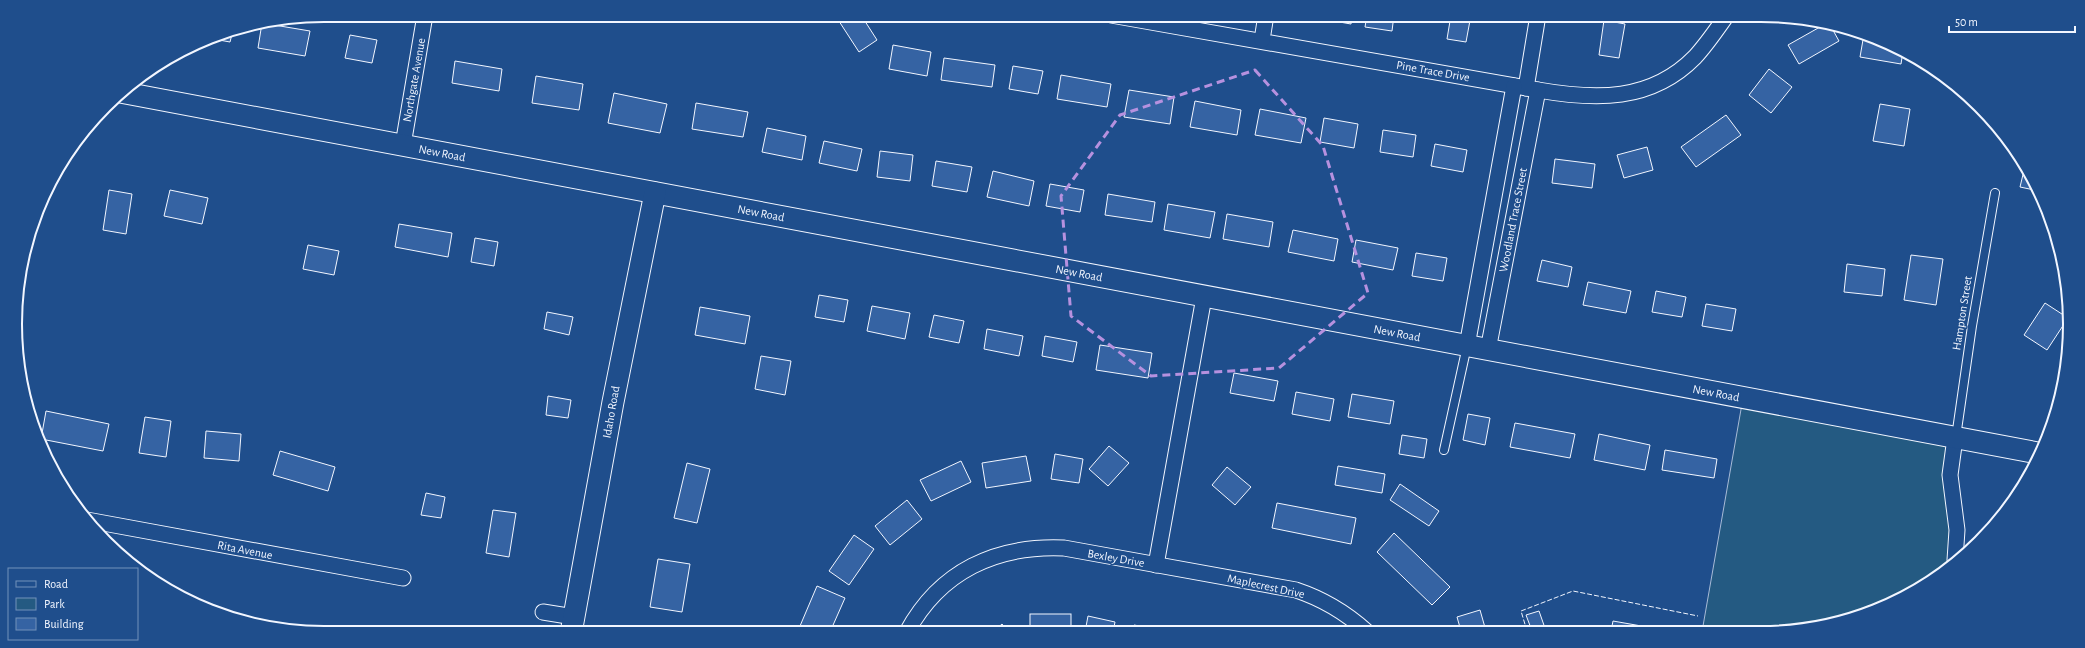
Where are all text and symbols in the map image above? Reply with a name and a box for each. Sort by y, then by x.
scale bar [1949,8,2075,34]
text: 50 m [1955,16,1978,28]
street label: Northgate Avenue [401,37,427,123]
street label: Pine Trace Drive [1395,59,1471,83]
street label: New Road [418,143,466,163]
street label: Woodland Trace Street [1497,167,1529,273]
street label: New Road [737,203,785,223]
street label: New Road [1055,263,1103,283]
street label: Hampton Street [1950,275,1974,351]
street label: New Road [1373,323,1421,343]
street label: New Road [1692,383,1740,403]
street label: Idaho Road [601,385,621,439]
street label: Rita Avenue [216,539,274,561]
street label: Bexley Drive [1086,547,1145,570]
legend [8,568,138,640]
street label: Maplecrest Drive [1226,572,1306,600]
text: Road [44,578,68,590]
text: Park [44,598,65,610]
text: Building [44,618,84,630]

